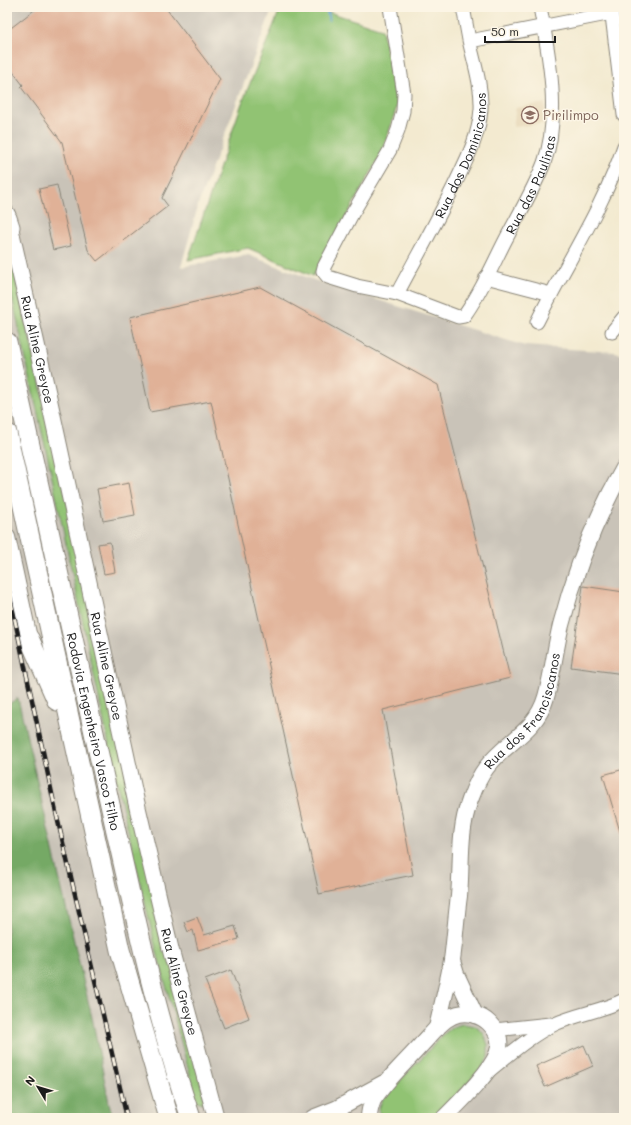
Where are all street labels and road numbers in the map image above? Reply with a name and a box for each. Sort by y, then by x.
street label: Rua dos Dominicanos [430,92,489,221]
street label: Rua das Paulinas [501,134,559,237]
street label: Rua Aline Greyce [18,294,59,405]
street label: Rua Aline Greyce [87,610,127,722]
street label: Rodovia Engenheiro Vasco Filho [64,631,125,832]
street label: Rua dos Franciscanos [480,651,563,772]
street label: Rua Aline Greyce [158,926,202,1037]

